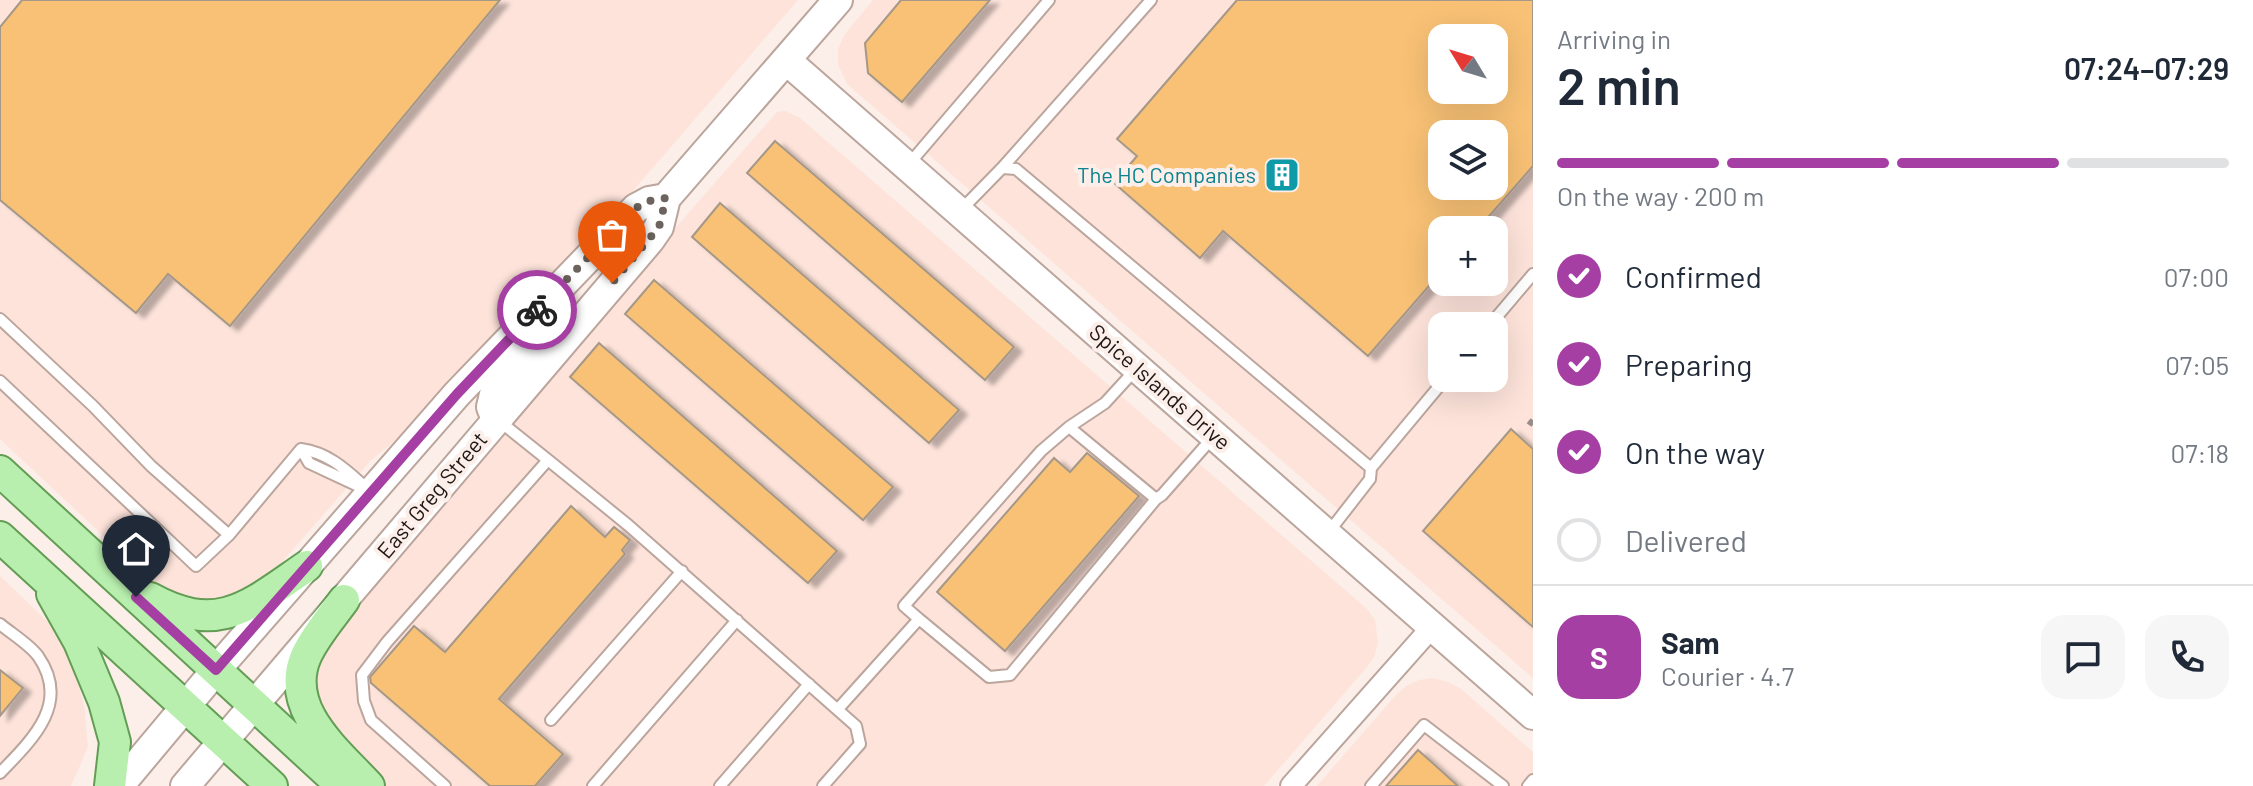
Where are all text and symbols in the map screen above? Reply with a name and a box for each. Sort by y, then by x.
text: Arriving in [1557,23,1671,54]
north arrow [1428,24,1508,104]
map controls [1428,24,1508,392]
text: 07:24–07:29 [2064,50,2229,86]
text: 2 min [1557,53,1681,115]
button: layers [1428,120,1508,200]
building icon: The HC Companies [1263,156,1301,194]
place label: The HC Companies [1077,161,1256,187]
text: On the way · 200 m [1557,180,1764,211]
pin [578,201,646,283]
icon: bag [590,213,634,257]
button: + [1428,216,1508,296]
icon: check [1557,254,1601,298]
text: Confirmed [1625,258,1762,294]
text: 07:00 [2164,261,2229,292]
courier [497,270,577,350]
icon: bike [515,288,559,332]
button: − [1428,312,1508,392]
street label: Spice Islands Drive [1085,318,1237,455]
icon: check [1557,342,1601,386]
text: Preparing [1625,346,1752,382]
text: 07:05 [2165,349,2229,380]
street label: East Greg Street [371,426,492,563]
icon: check [1557,430,1601,474]
text: On the way [1625,434,1765,470]
text: 07:18 [2171,437,2229,468]
pin [102,515,170,597]
text: Delivered [1625,522,1747,558]
icon: home [114,527,158,571]
button: chat [2041,615,2125,699]
button: phone [2145,615,2229,699]
text: Sam [1661,624,1720,660]
text: S [1590,639,1608,675]
text: Courier · 4.7 [1661,660,1794,691]

